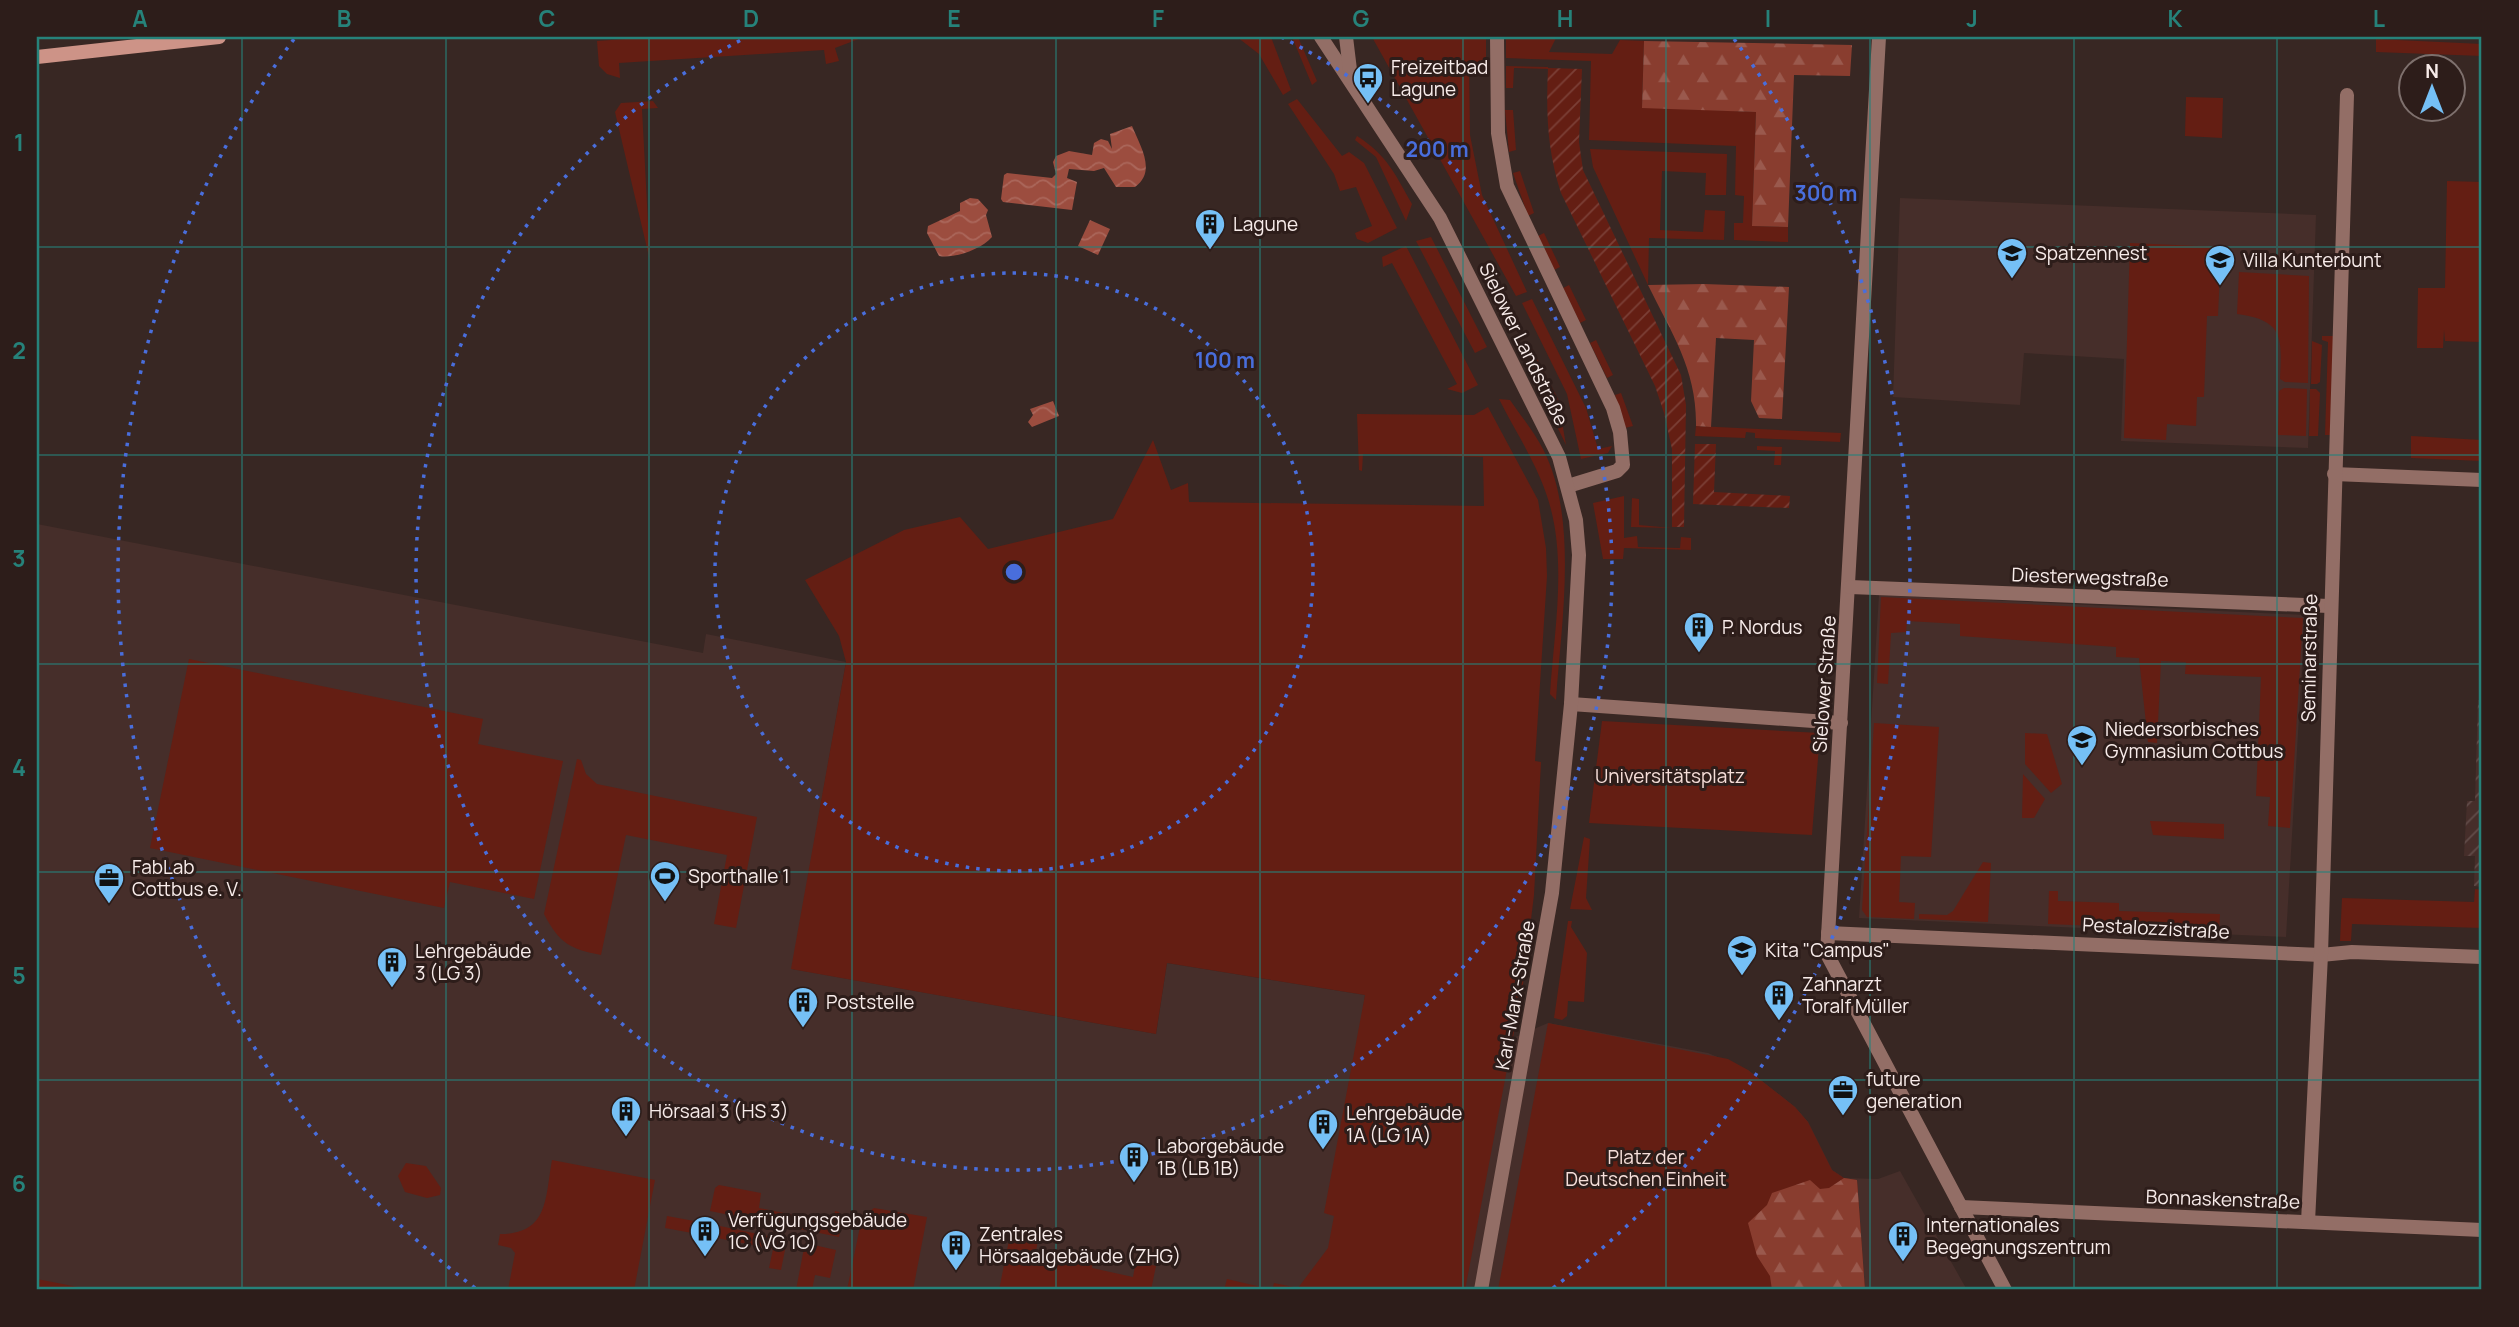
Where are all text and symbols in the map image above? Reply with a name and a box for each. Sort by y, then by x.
text: A [132,2,148,34]
text: B [337,2,351,34]
text: C [539,2,556,34]
text: D [743,2,759,34]
text: E [947,2,961,34]
text: F [1152,2,1164,34]
text: G [1353,2,1370,34]
text: H [1557,2,1573,34]
text: I [1765,2,1771,34]
text: J [1966,2,1978,34]
text: K [2168,2,2183,34]
text: L [2373,2,2385,34]
north arrow [2396,52,2466,122]
place label: Freizeitbad Lagune [1391,54,1488,102]
text: N [2425,58,2439,84]
bus stop icon: Freizeitbad Lagune [1351,61,1385,105]
text: 1 [14,126,24,158]
text: 200 m [1405,135,1469,163]
text: 300 m [1795,179,1857,207]
building icon: Lagune [1193,207,1227,251]
place label: Lagune [1233,211,1298,237]
school or university icon: Spatzennest [1995,236,2029,280]
place label: Spatzennest [2035,240,2147,266]
school or university icon: Villa Kunterbunt [2203,243,2237,287]
place label: Villa Kunterbunt [2243,247,2382,273]
street label: Sielower Landstraße [1473,258,1575,430]
text: 2 [12,334,26,366]
text: 100 m [1195,346,1255,374]
text: 3 [12,542,26,574]
centre of rings [1002,560,1026,584]
street label: Diesterwegstraße [2011,561,2169,593]
street label: Seminarstraße [2295,594,2323,722]
building icon: P. Nordus [1682,610,1716,654]
place label: P. Nordus [1722,614,1802,640]
street label: Sielower Straße [1806,615,1842,753]
place label: Niedersorbisches Gymnasium Cottbus [2105,716,2283,764]
school or university icon: Niedersorbisches Gymnasium Cottbus [2065,723,2099,767]
text: 4 [12,751,26,783]
park label: Universitätsplatz [1595,763,1745,789]
place label: FabLab Cottbus e. V. [132,854,242,902]
sports icon: Sporthalle 1 [648,859,682,903]
office icon: FabLab Cottbus e. V. [92,861,126,905]
place label: Sporthalle 1 [688,863,790,889]
street label: Pestalozzistraße [2082,911,2230,945]
street label: Karl-Marx-Straße [1489,918,1541,1072]
school or university icon: Kita "Campus" [1725,933,1759,977]
place label: Kita "Campus" [1765,937,1890,963]
place label: Lehrgebäude 3 (LG 3) [415,938,531,986]
building icon: Lehrgebäude 3 (LG 3) [375,945,409,989]
text: 5 [12,959,26,991]
place label: Zahnarzt Toralf Müller [1802,971,1909,1019]
building icon: Zahnarzt Toralf Müller [1762,978,1796,1022]
building icon: Poststelle [786,985,820,1029]
place label: Poststelle [826,989,914,1015]
place label: future generation [1866,1066,1962,1114]
office icon: future generation [1826,1073,1860,1117]
building icon: Hörsaal 3 (HS 3) [609,1094,643,1138]
place label: Hörsaal 3 (HS 3) [649,1098,789,1124]
place label: Lehrgebäude 1A (LG 1A) [1346,1100,1462,1148]
building icon: Lehrgebäude 1A (LG 1A) [1306,1107,1340,1151]
place label: Laborgebäude 1B (LB 1B) [1157,1133,1284,1181]
building icon: Laborgebäude 1B (LB 1B) [1117,1140,1151,1184]
park label: Platz der Deutschen Einheit [1565,1144,1727,1192]
text: 6 [12,1167,26,1199]
street label: Bonnaskenstraße [2145,1183,2301,1215]
place label: Verfügungsgebäude 1C (VG 1C) [728,1207,907,1255]
place label: Internationales Begegnungszentrum [1926,1212,2111,1260]
building icon: Verfügungsgebäude 1C (VG 1C) [688,1214,722,1258]
building icon: Internationales Begegnungszentrum [1886,1219,1920,1263]
place label: Zentrales Hörsaalgebäude (ZHG) [979,1221,1181,1269]
building icon: Zentrales Hörsaalgebäude (ZHG) [939,1228,973,1272]

